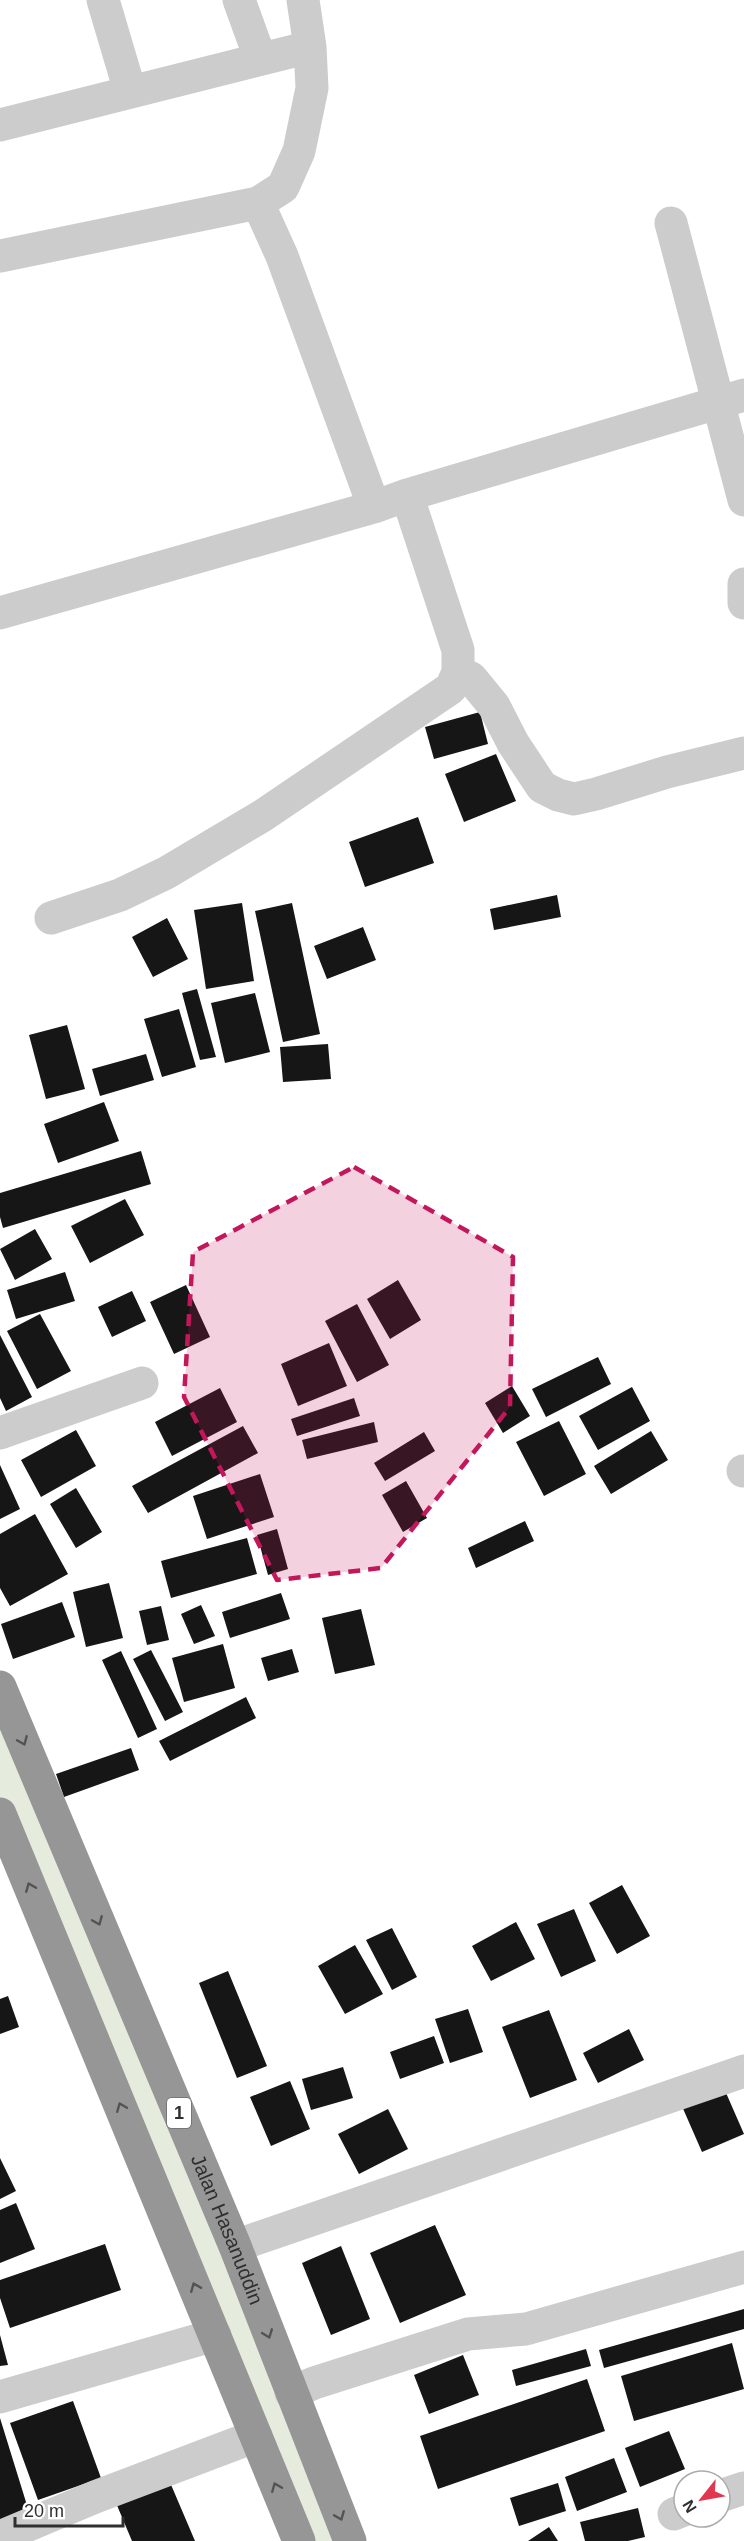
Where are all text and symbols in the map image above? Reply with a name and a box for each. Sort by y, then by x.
one-way arrow [16,1735,28,1746]
one-way arrow [25,1883,37,1894]
one-way arrow [91,1915,103,1926]
road number: 1 [167,2098,191,2128]
one-way arrow [116,2102,128,2113]
street label: Jalan Hasanuddin [187,2151,268,2307]
one-way arrow [190,2282,202,2293]
one-way arrow [261,2329,274,2339]
north arrow [672,2469,732,2529]
one-way arrow [271,2482,284,2493]
scale bar [15,2490,123,2528]
text: N [679,2497,700,2516]
text: 20 m [24,2501,64,2521]
one-way arrow [333,2509,345,2520]

